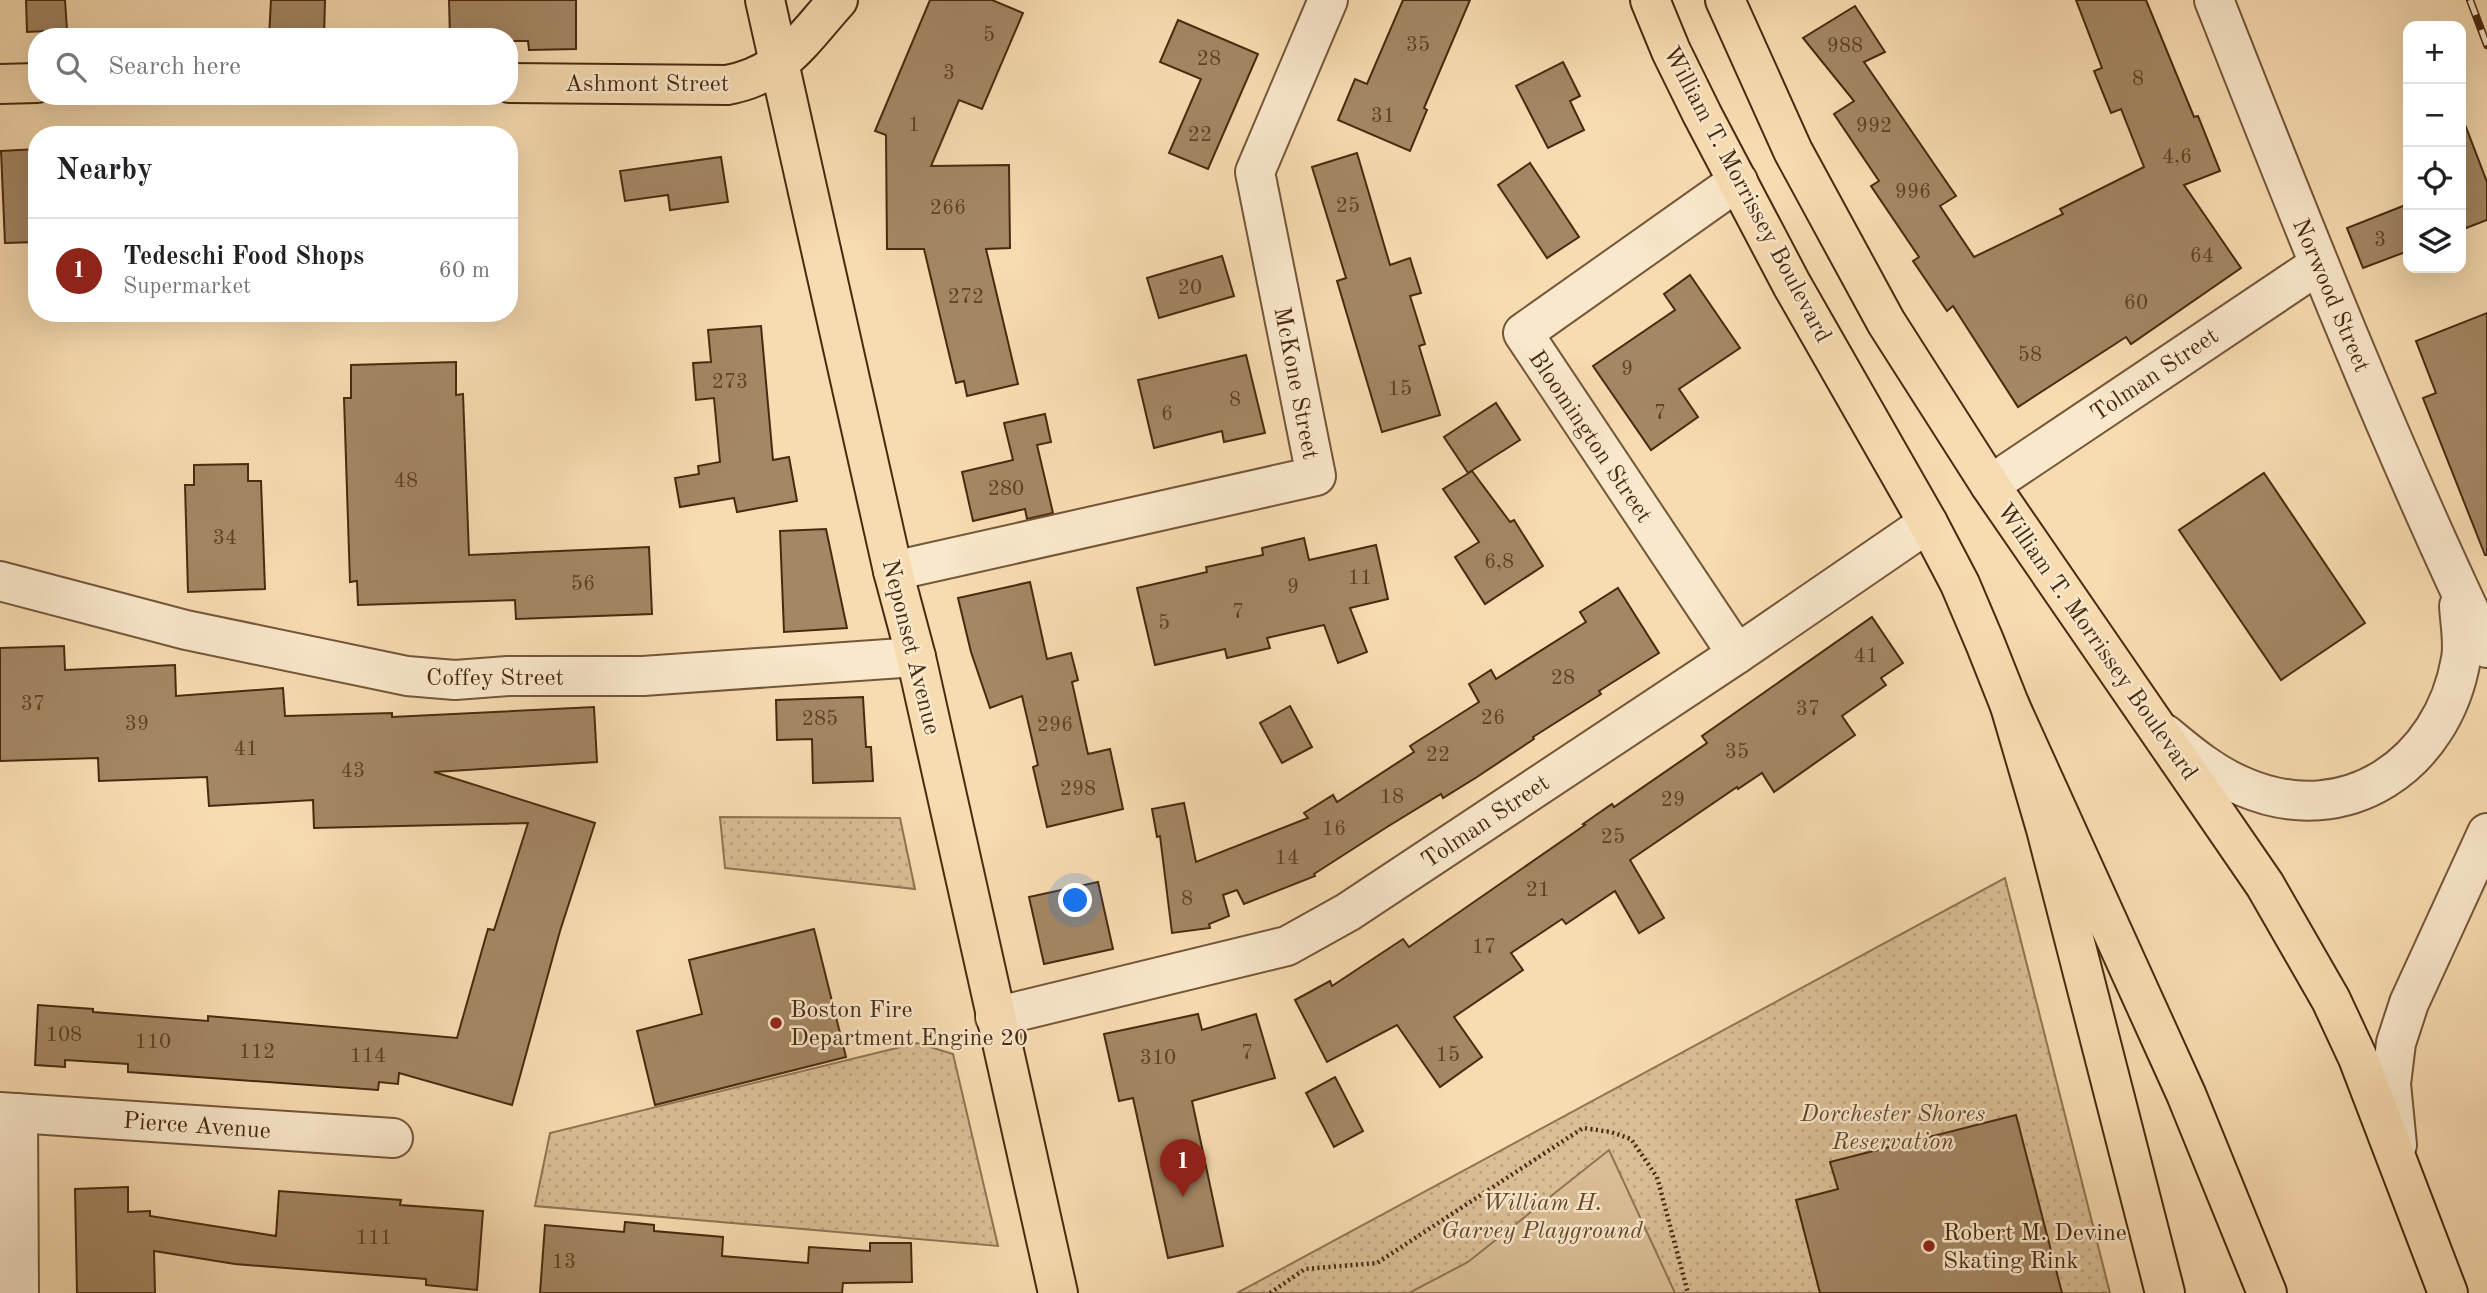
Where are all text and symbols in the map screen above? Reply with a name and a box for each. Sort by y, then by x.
map controls [2403,21,2466,273]
button: + [2403,21,2466,84]
house number: 5 [983,25,995,46]
search box [28,28,518,105]
house number: 35 [1406,35,1430,56]
house number: 988 [1827,36,1863,57]
street label: William T. Morrissey Boulevard [1658,43,1835,347]
icon: search [52,48,90,86]
house number: 28 [1197,49,1221,70]
text: Search here [108,54,241,80]
house number: 3 [943,63,955,84]
house number: 8 [2132,69,2144,90]
street label: Ashmont Street [565,73,729,97]
button: − [2403,84,2466,147]
house number: 31 [1371,106,1395,127]
house number: 1 [908,115,920,136]
house number: 992 [1856,116,1892,137]
house number: 22 [1188,125,1212,146]
house number: 4,6 [2162,147,2192,168]
button: locate [2403,147,2466,210]
text: Nearby [56,156,153,186]
house number: 996 [1895,182,1931,203]
house number: 25 [1336,196,1360,217]
house number: 266 [930,198,966,219]
button: layers [2403,210,2466,273]
street label: Norwood Street [2287,215,2373,376]
house number: 3 [2374,230,2386,251]
text: Tedeschi Food Shops [123,244,364,270]
house number: 64 [2190,246,2214,267]
text: 1 [72,259,86,282]
text: 60 m [439,259,490,282]
text: Supermarket [123,275,251,298]
house number: 20 [1178,278,1202,299]
house number: 272 [948,287,984,308]
house number: 60 [2124,293,2148,314]
street label: McKone Street [1268,305,1322,462]
street label: Tolman Street [2087,324,2223,427]
house number: 58 [2018,345,2042,366]
street label: Bloomington Street [1523,347,1656,528]
house number: 9 [1621,359,1633,380]
house number: 273 [712,372,748,393]
house number: 15 [1388,379,1412,400]
house number: 8 [1229,390,1241,411]
house number: 7 [1654,403,1666,424]
house number: 6 [1161,404,1173,425]
house number: 48 [394,471,418,492]
house number: 280 [988,479,1024,500]
street label: William T. Morrissey Boulevard [1991,499,2201,785]
house number: 34 [213,528,237,549]
house number: 6,8 [1484,552,1514,573]
street label: Neponset Avenue [877,557,943,738]
house number: 11 [1348,568,1372,589]
house number: 56 [571,574,595,595]
house number: 9 [1287,577,1299,598]
house number: 7 [1232,602,1244,623]
house number: 5 [1158,613,1170,634]
house number: 41 [1854,646,1878,667]
street label: Coffey Street [426,667,564,691]
house number: 28 [1551,668,1575,689]
house number: 37 [21,694,45,715]
house number: 37 [1796,699,1820,720]
house number: 26 [1481,708,1505,729]
house number: 285 [802,709,838,730]
house number: 39 [125,714,149,735]
house number: 296 [1037,715,1073,736]
house number: 41 [234,739,258,760]
house number: 35 [1725,742,1749,763]
house number: 22 [1426,745,1450,766]
house number: 43 [341,761,365,782]
street label: Tolman Street [1418,771,1554,874]
house number: 298 [1060,779,1096,800]
house number: 18 [1380,787,1404,808]
house number: 29 [1661,790,1685,811]
house number: 16 [1322,819,1346,840]
house number: 25 [1601,827,1625,848]
house number: 14 [1275,848,1299,869]
house number: 21 [1526,880,1550,901]
your location [1058,883,1092,917]
house number: 8 [1181,889,1193,910]
house number: 17 [1472,937,1496,958]
place label: Boston Fire Department Engine 20 [790,999,1028,1051]
marker: Boston Fire Department Engine 20 [768,1015,784,1031]
house number: 108 [46,1025,82,1046]
house number: 110 [135,1032,171,1053]
house number: 112 [239,1042,275,1063]
house number: 7 [1241,1043,1253,1064]
house number: 15 [1436,1045,1460,1066]
house number: 114 [350,1046,386,1067]
house number: 310 [1140,1048,1176,1069]
park label: Dorchester Shores Reservation [1800,1103,1985,1155]
street label: Pierce Avenue [122,1110,272,1144]
pin: 1 [1160,1139,1206,1197]
park label: William H. Garvey Playground [1441,1192,1643,1244]
place label: Robert M. Devine Skating Rink [1943,1222,2127,1274]
house number: 111 [356,1228,392,1249]
marker: Robert M. Devine Skating Rink [1921,1238,1937,1254]
house number: 13 [552,1252,576,1273]

